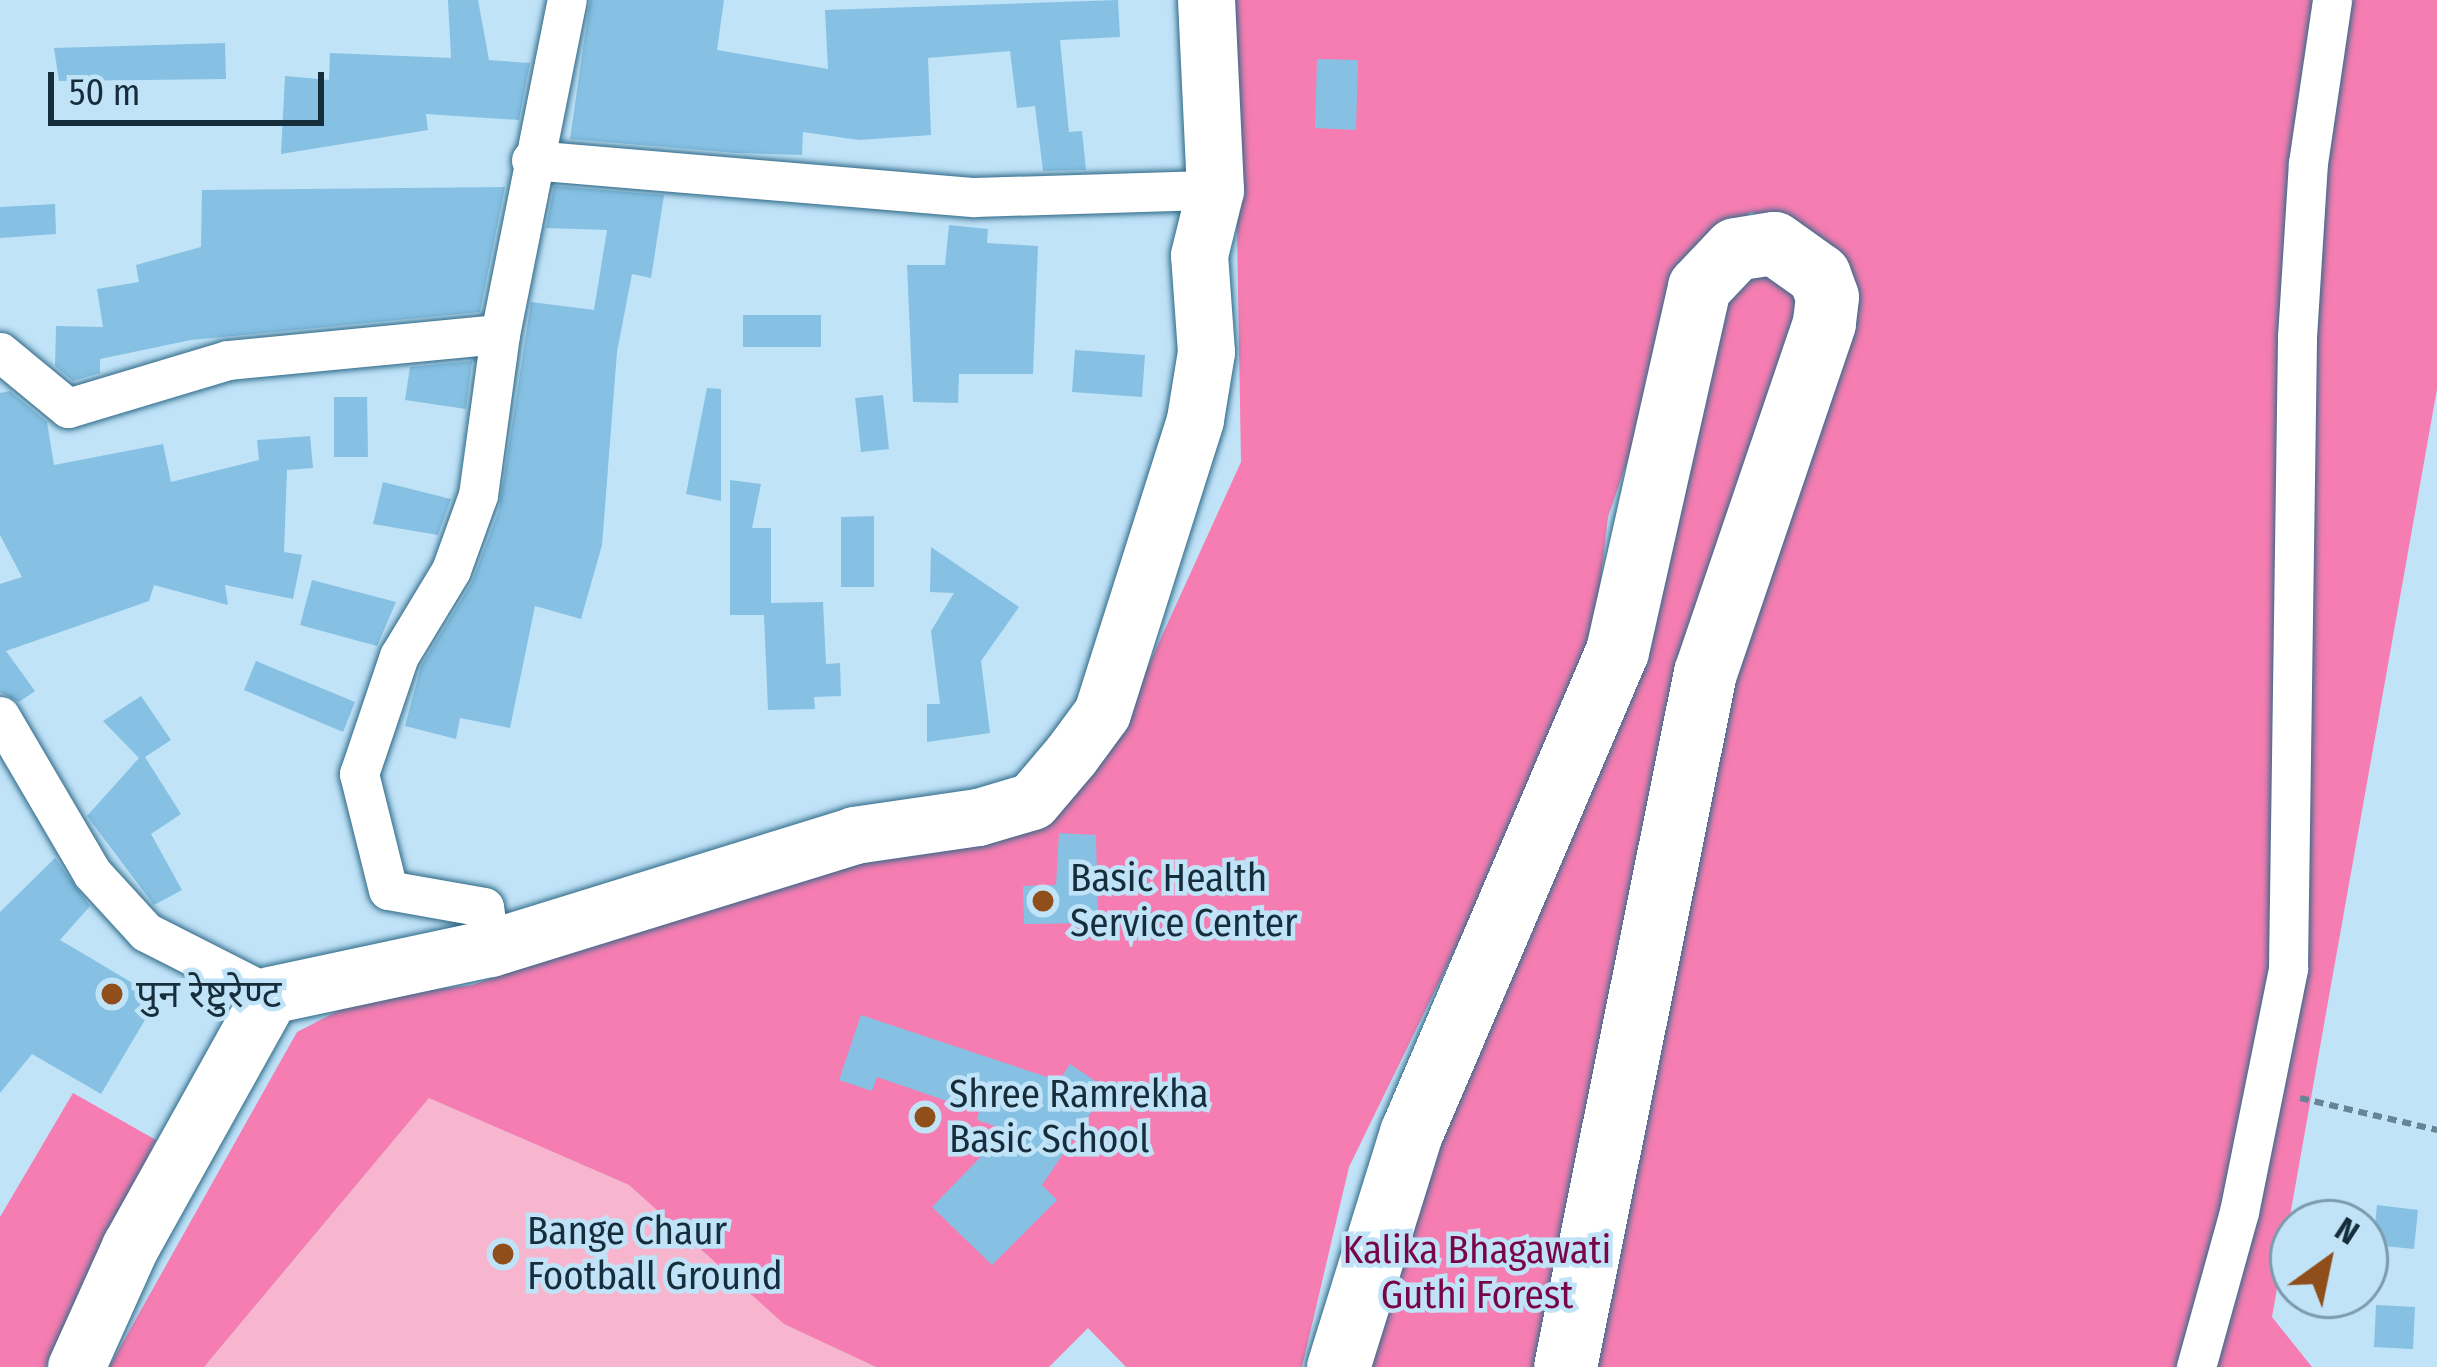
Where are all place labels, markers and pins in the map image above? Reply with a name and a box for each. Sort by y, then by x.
place label: Basic Health Service Center [1070,856,1298,947]
marker: Basic Health Service Center [1027,885,1059,917]
place label: पुन रेष्टुरेण्ट [136,971,281,1017]
marker: पुन रेष्टुरेण्ट [99,981,125,1007]
place label: Shree Ramrekha Basic School [949,1072,1209,1163]
marker: Shree Ramrekha Basic School [912,1104,938,1130]
place label: Bange Chaur Football Ground [527,1209,783,1300]
marker: Bange Chaur Football Ground [490,1241,516,1267]

